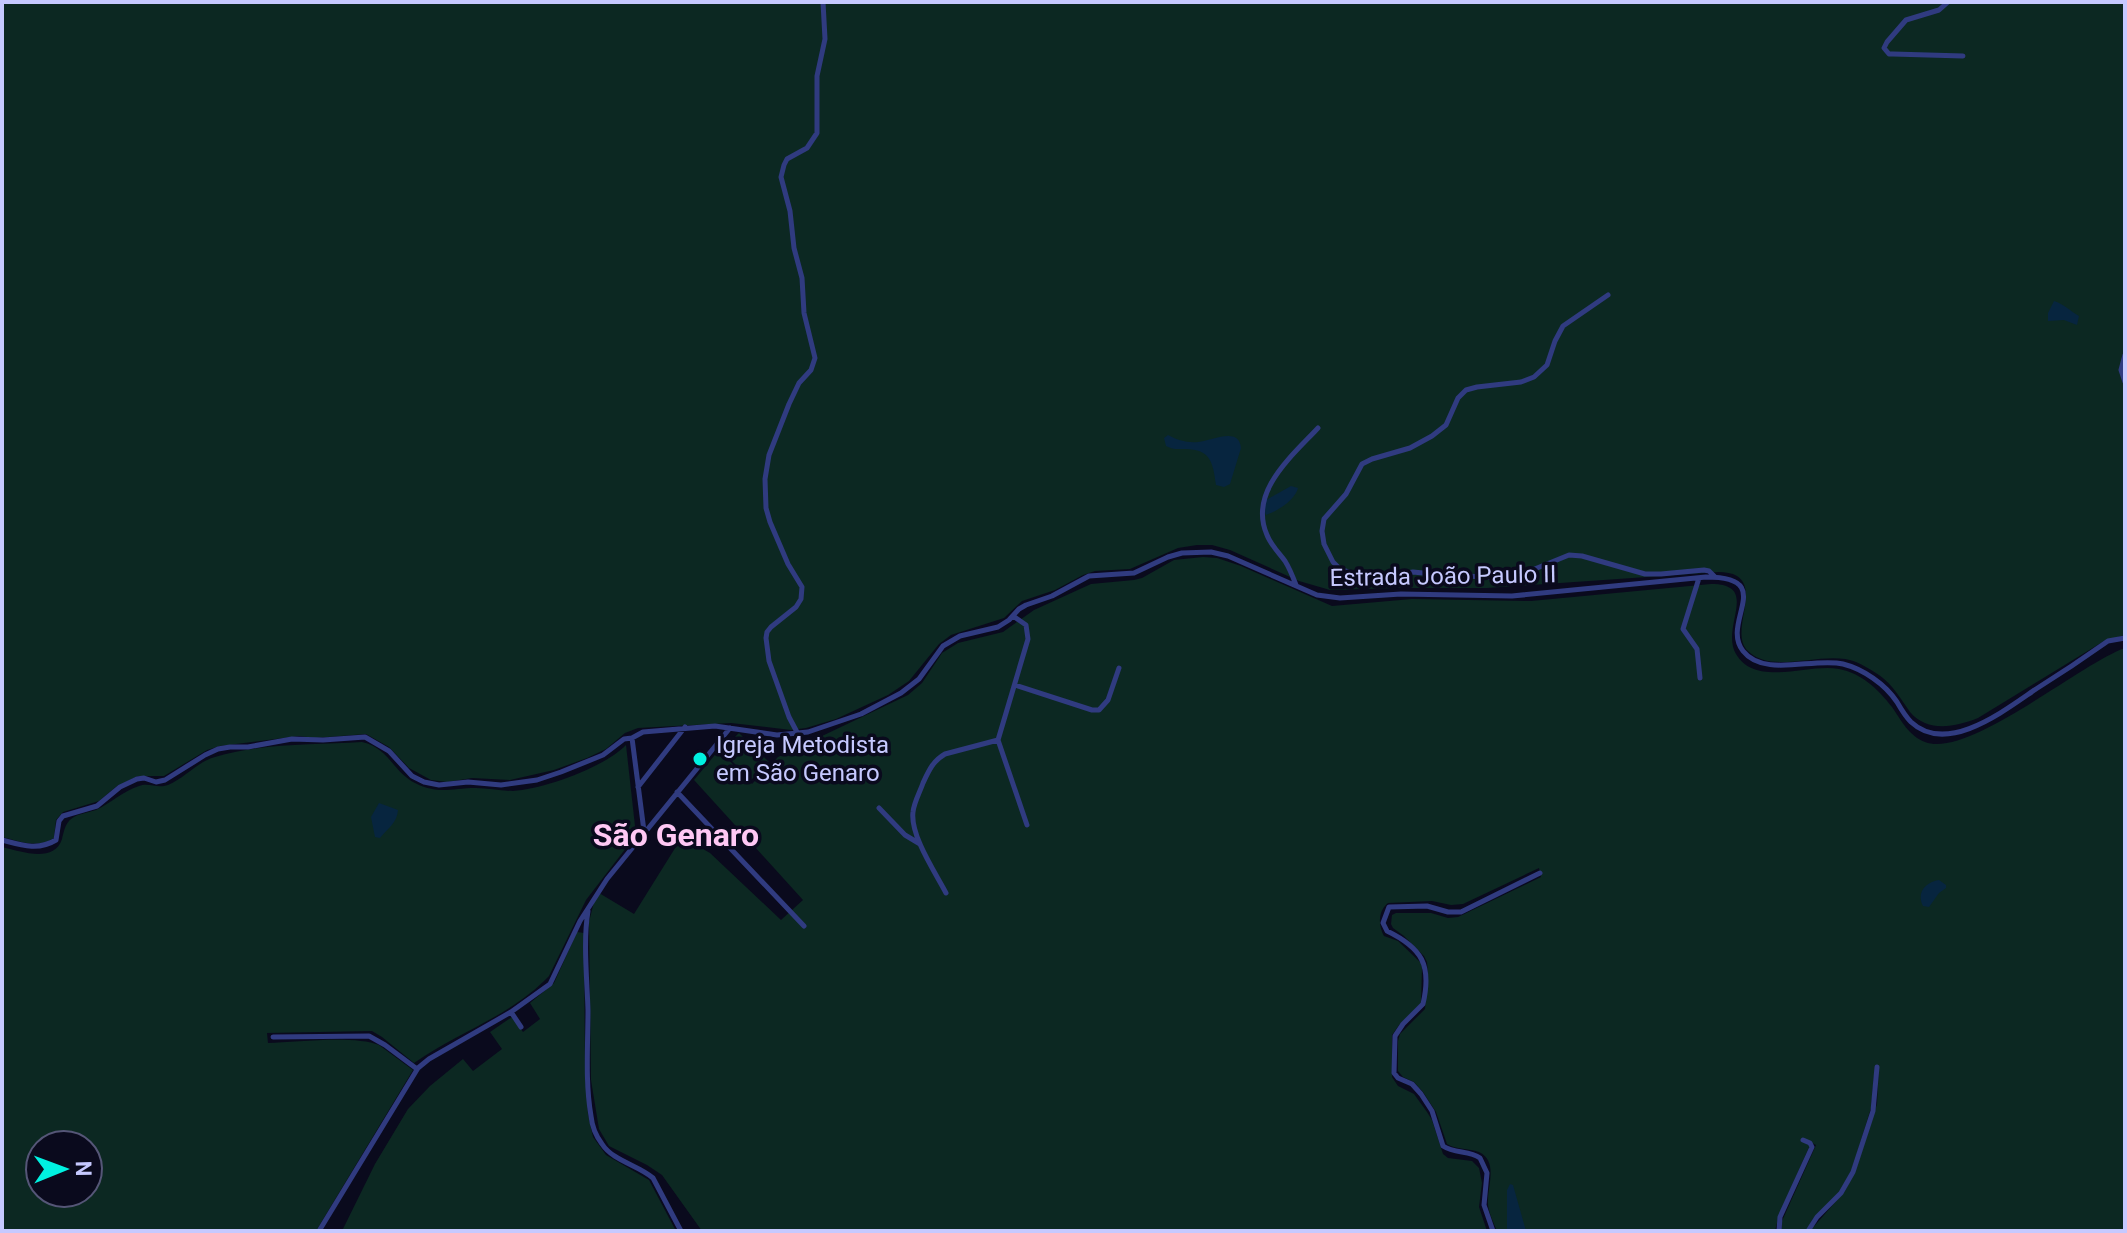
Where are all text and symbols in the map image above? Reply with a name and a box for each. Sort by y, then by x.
street label: Estrada João Paulo II [1329,560,1557,592]
place label: Igreja Metodista em São Genaro [716,731,889,787]
marker: Igreja Metodista em São Genaro [691,750,709,768]
district label: São Genaro [593,816,759,854]
north arrow [24,1129,104,1209]
text: N [71,1161,96,1177]

